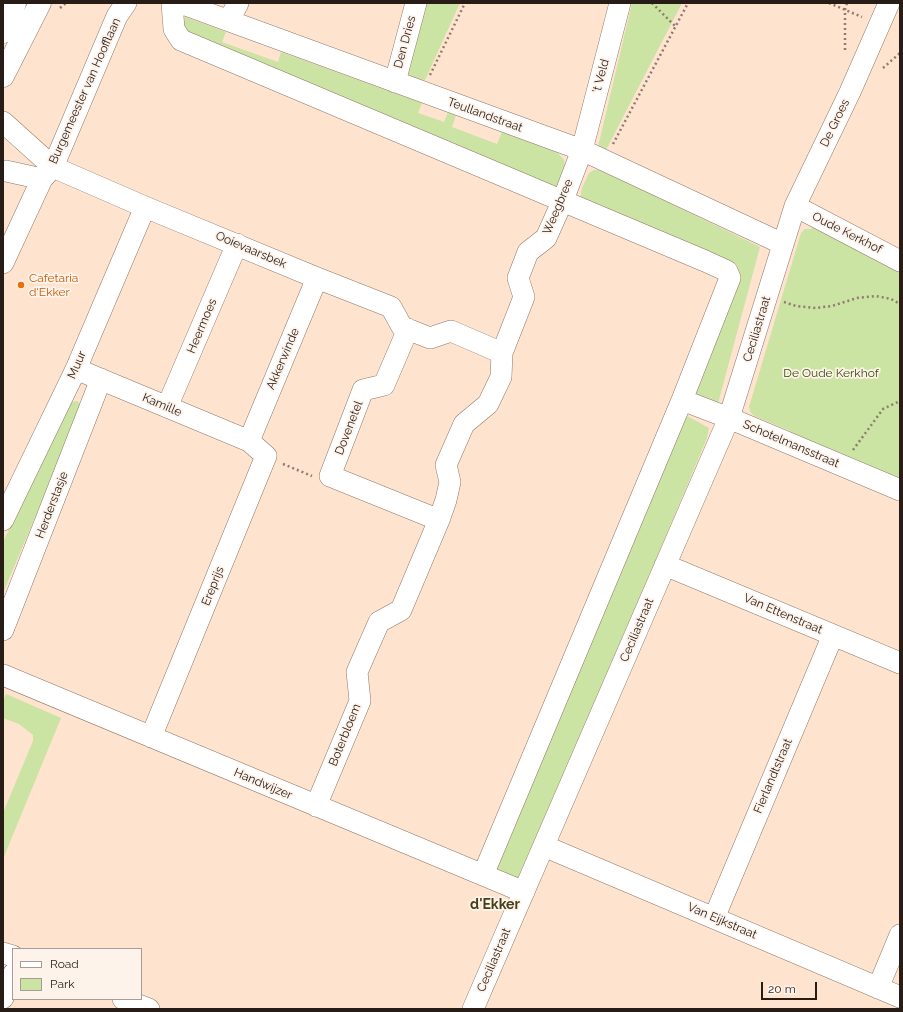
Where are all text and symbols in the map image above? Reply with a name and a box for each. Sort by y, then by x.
street label: Den Dries [391,14,419,70]
street label: Burgemeester van Hoofflaan [46,16,124,166]
street label: 't Veld [590,57,612,95]
street label: Teullandstraat [446,95,524,135]
street label: De Groes [817,97,853,149]
street label: Weegbree [540,177,576,237]
street label: Oude Kerkhof [810,209,884,257]
street label: Ooievaarsbek [213,229,289,271]
place label: Cafetaria d'Ekker [29,271,78,299]
marker: Cafetaria d'Ekker [16,280,26,290]
street label: Ceciliastraat [740,294,774,364]
street label: Heermoes [184,296,220,356]
street label: Akkerwinde [264,326,302,392]
street label: Muur [65,349,89,381]
park label: De Oude Kerkhof [783,366,879,380]
street label: Kamille [140,390,184,420]
street label: Dovenetel [332,399,366,457]
street label: Schotelmansstraat [741,417,841,471]
street label: Herderstasje [33,470,71,540]
street label: Ereprijs [199,564,227,608]
street label: Van Ettenstraat [741,591,825,637]
street label: Ceciliastraat [617,596,657,664]
street label: Boterbloem [326,702,364,768]
street label: Fierlandtstraat [751,736,795,816]
street label: Handwijzer [232,765,294,803]
district label: d'Ekker [470,897,520,913]
street label: Van Eijkstraat [685,900,759,942]
street label: Ceciliastraat [474,926,514,994]
legend [12,948,142,1000]
text: Road [50,957,79,971]
scale bar [763,974,819,1000]
text: Park [50,977,75,991]
text: 20 m [768,982,796,996]

